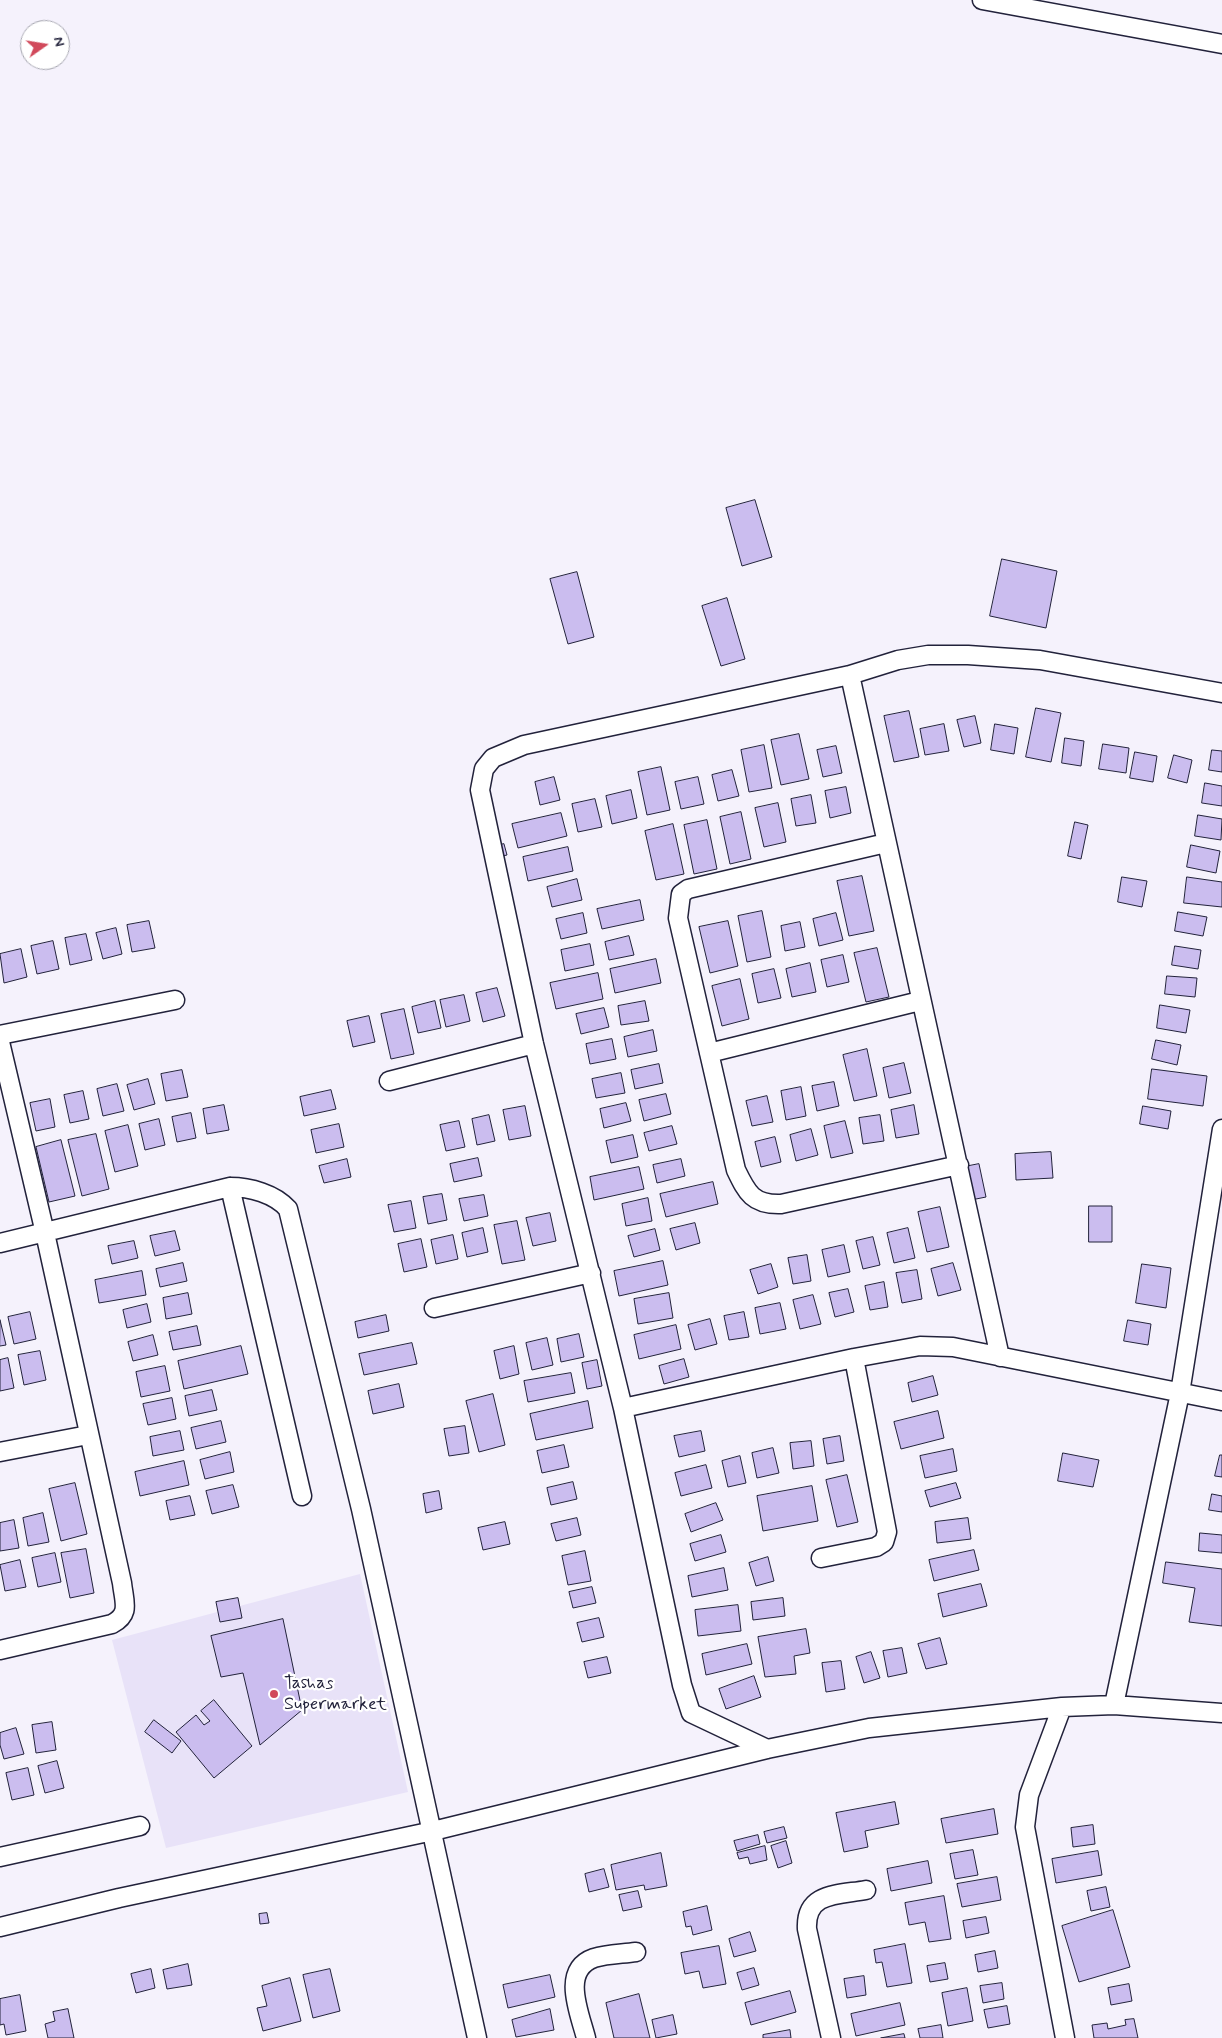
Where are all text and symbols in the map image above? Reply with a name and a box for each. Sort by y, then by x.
north arrow [20,20,70,70]
text: N [49,35,68,48]
place label: Tashas Supermarket [284,1673,387,1716]
marker: Tashas Supermarket [268,1688,280,1700]

